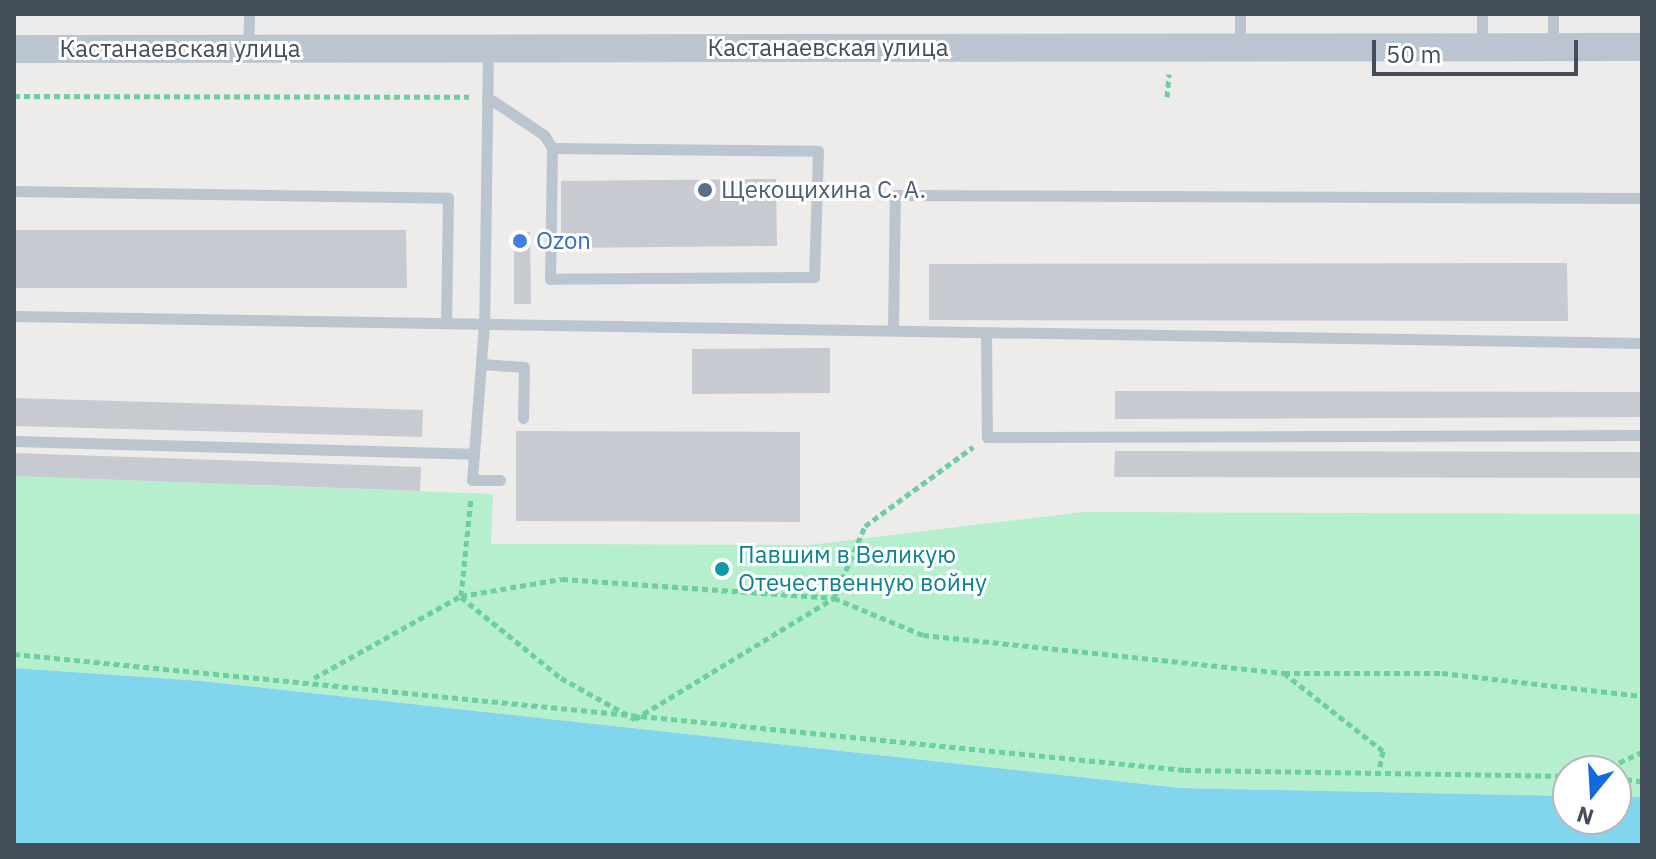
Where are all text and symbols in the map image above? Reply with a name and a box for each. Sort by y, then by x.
scale bar [1376,24,1582,74]
street label: Кастанаевская улица [708,34,948,62]
street label: Кастанаевская улица [60,35,300,63]
text: 50 m [1386,38,1441,70]
place label: Щекощихина С. А. [721,176,926,204]
marker: Щекощихина С. А. [696,181,714,199]
place label: Ozon [536,227,591,255]
marker: Ozon [511,232,529,250]
place label: Павшим в Великую Отечественную войну [738,541,987,597]
marker: Павшим в Великую Отечественную войну [713,560,731,578]
north arrow [1552,755,1632,835]
text: N [1573,800,1597,833]

